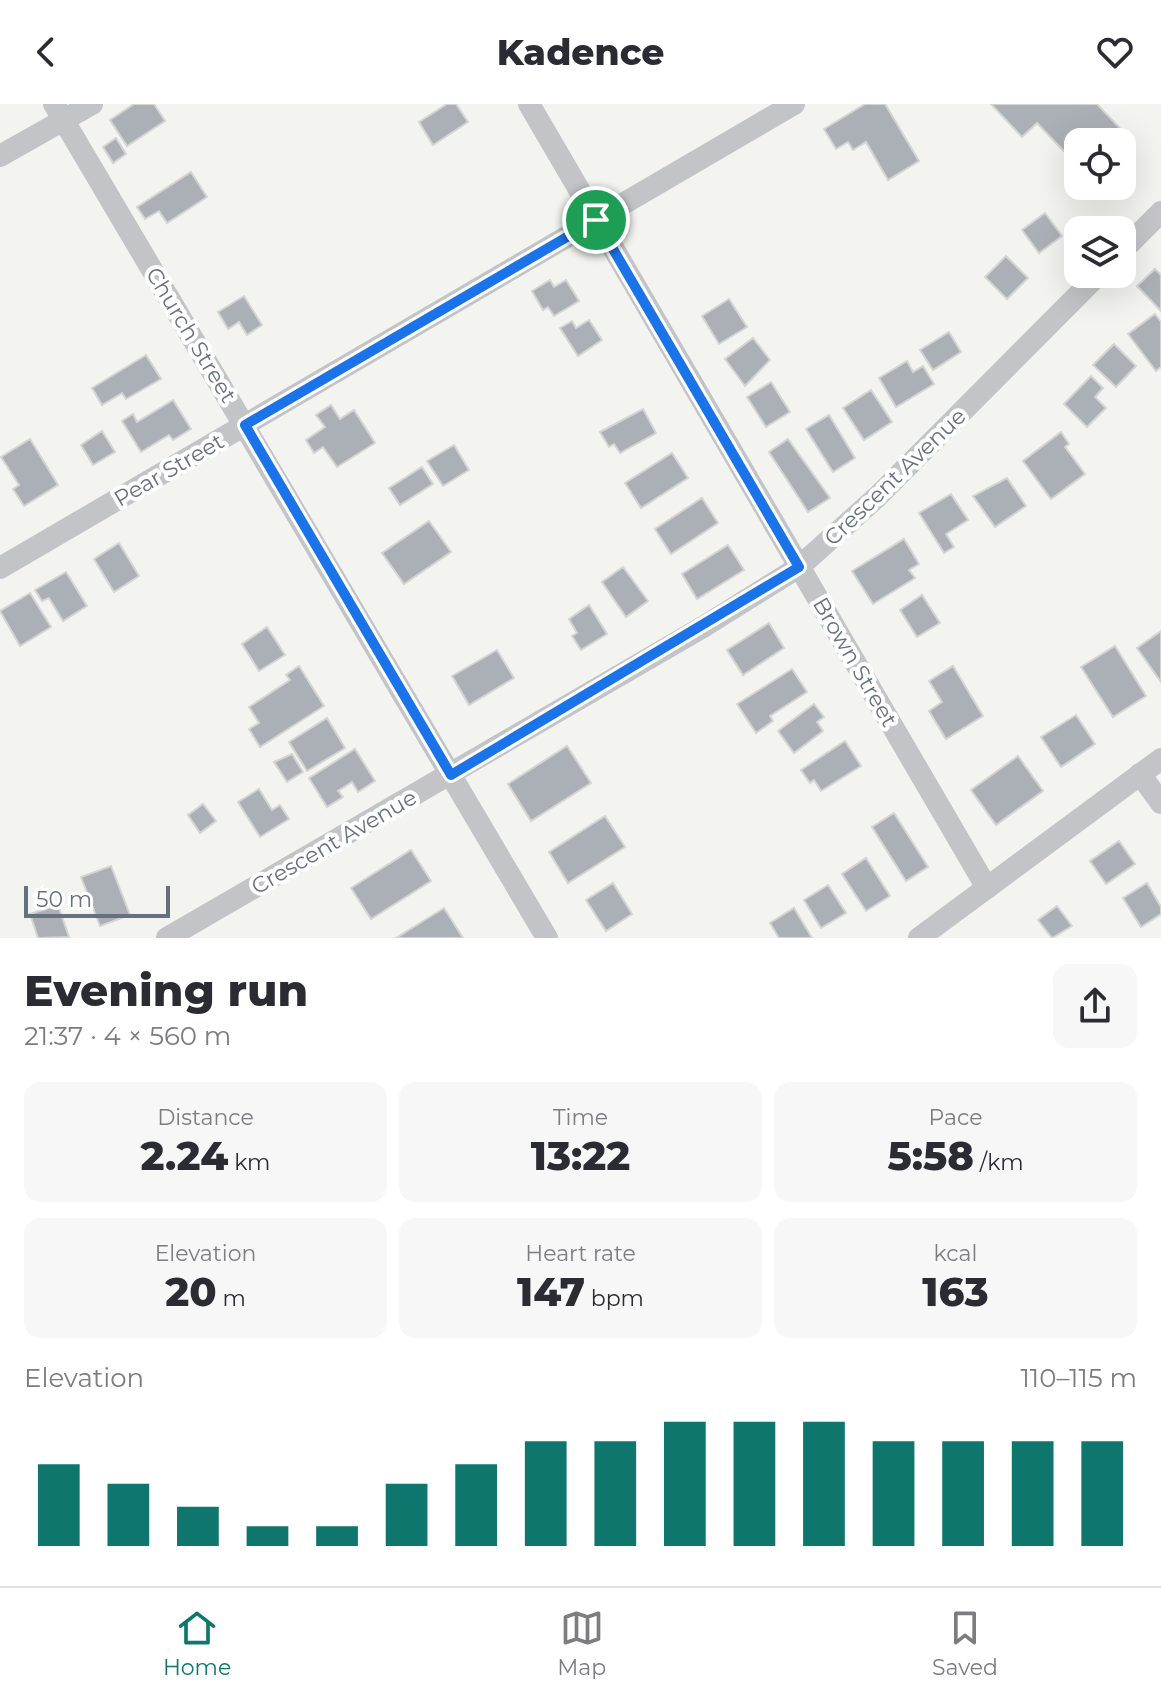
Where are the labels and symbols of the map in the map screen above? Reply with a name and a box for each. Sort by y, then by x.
pin [562,186,630,254]
street label: Church Street [140,262,242,408]
street label: Crescent Avenue [819,403,971,551]
street label: Pear Street [109,428,229,512]
street label: Brown Street [807,592,903,732]
street label: Crescent Avenue [247,784,421,900]
scale bar [24,882,170,918]

